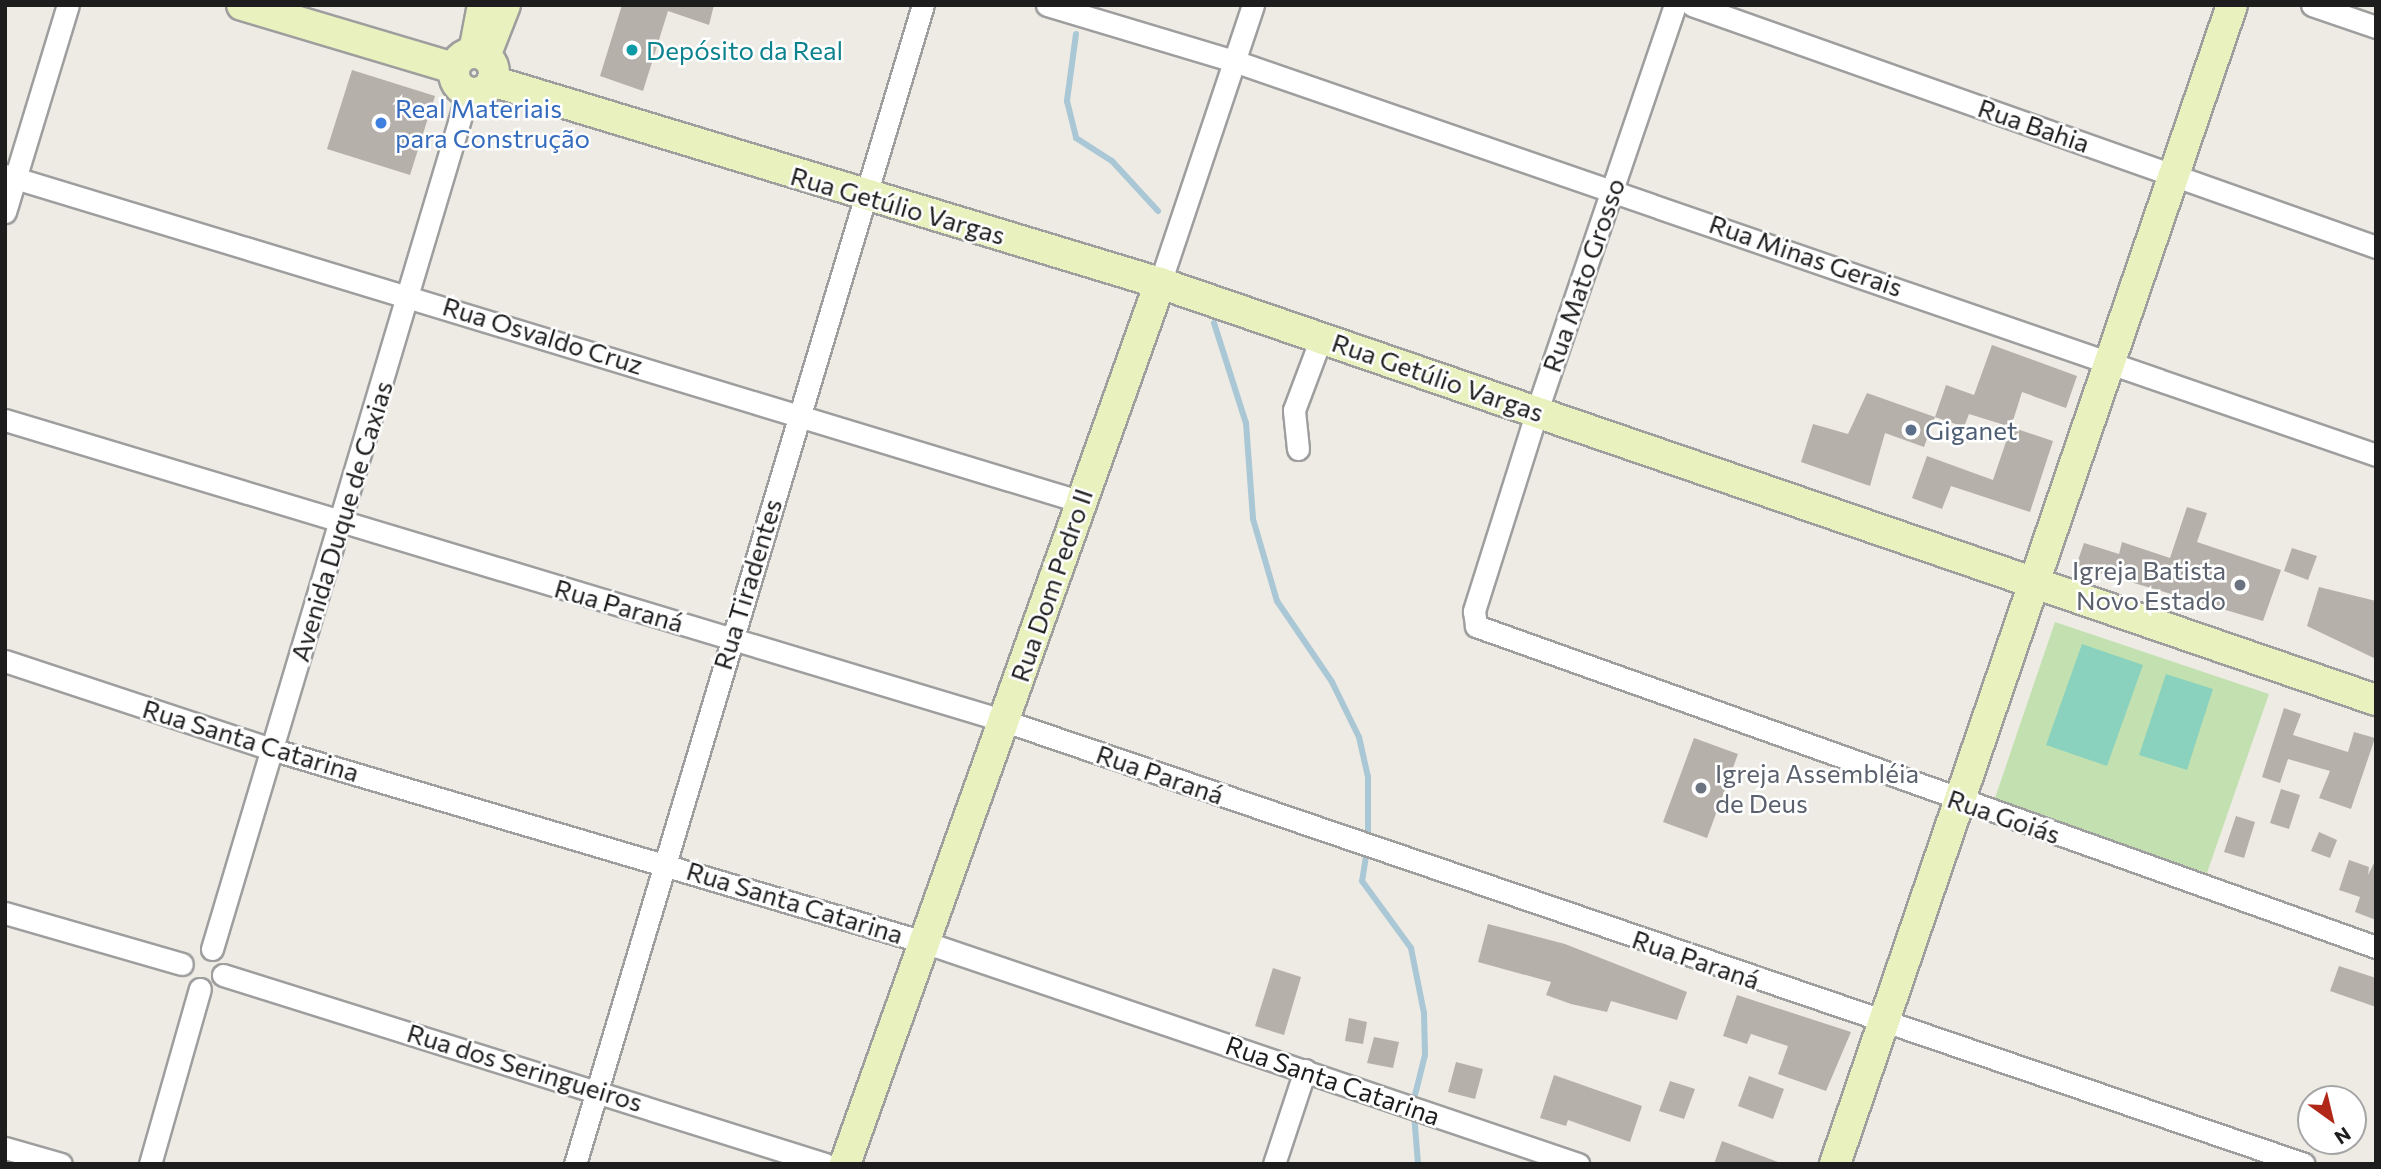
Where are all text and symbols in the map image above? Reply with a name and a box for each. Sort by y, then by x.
place label: Depósito da Real [646,34,843,66]
marker: Depósito da Real [624,42,640,58]
street label: Rua Bahia [1974,91,2094,159]
place label: Real Materiais para Construção [395,92,590,154]
marker: Real Materiais para Construção [373,115,389,131]
street label: Rua Getúlio Vargas [787,159,1009,251]
street label: Rua Mato Grosso [1535,174,1631,376]
street label: Rua Minas Gerais [1705,207,1907,303]
street label: Rua Osvaldo Cruz [439,290,647,380]
street label: Rua Getúlio Vargas [1328,326,1548,428]
street label: Avenida Duque de Caxias [283,377,399,665]
place label: Giganet [1925,414,2017,446]
marker: Giganet [1903,422,1919,438]
street label: Rua Dom Pedro II [1003,484,1099,686]
street label: Rua Tiradentes [706,495,788,673]
place label: Igreja Batista Novo Estado [2072,554,2226,616]
street label: Rua Paraná [551,572,687,638]
marker: Igreja Batista Novo Estado [2232,577,2248,593]
street label: Rua Santa Catarina [139,692,363,788]
street label: Rua Paraná [1092,738,1228,810]
place label: Igreja Assembléia de Deus [1715,757,1919,818]
marker: Igreja Assembléia de Deus [1693,780,1709,796]
street label: Rua Goiás [1944,782,2064,850]
street label: Rua Santa Catarina [683,854,907,950]
street label: Rua Paraná [1628,923,1764,995]
street label: Rua dos Seringueiros [404,1016,646,1118]
street label: Rua Santa Catarina [1222,1029,1444,1131]
north arrow [2297,1085,2367,1155]
text: N [2331,1123,2355,1150]

